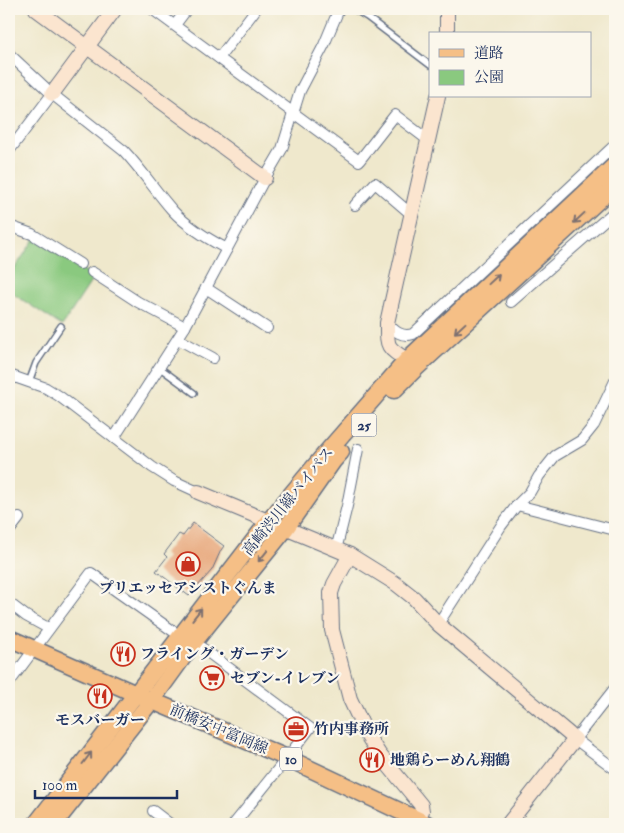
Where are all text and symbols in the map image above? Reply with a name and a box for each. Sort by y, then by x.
legend [429,32,592,98]
text: 道路 [474,44,504,63]
text: 公園 [474,68,504,87]
one-way arrow [573,212,586,224]
one-way arrow [487,273,500,285]
one-way arrow [454,322,467,334]
road number: 25 [352,414,376,436]
street label: 高崎渋川線バイパス [239,443,338,560]
one-way arrow [258,549,268,563]
shop icon: プリエッセアシストぐんま [175,551,201,577]
place label: プリエッセアシストぐんま [99,579,277,598]
one-way arrow [192,608,203,621]
restaurant icon: フライング・ガーデン [110,641,136,667]
place label: フライング・ガーデン [140,645,289,664]
supermarket icon: セブン-イレブン [199,665,225,691]
place label: セブン-イレブン [230,669,340,688]
restaurant icon: モスバーガー [87,683,113,709]
street label: 前橋安中富岡線 [167,700,271,759]
place label: モスバーガー [55,711,145,730]
office icon: 竹内事務所 [283,716,309,742]
place label: 竹内事務所 [314,720,389,739]
restaurant icon: 地鶏らーめん翔鶴 [359,747,385,773]
road number: 10 [280,748,302,771]
one-way arrow [82,751,92,765]
place label: 地鶏らーめん翔鶴 [390,751,510,770]
scale bar [35,768,178,800]
text: 100 m [42,776,78,795]

